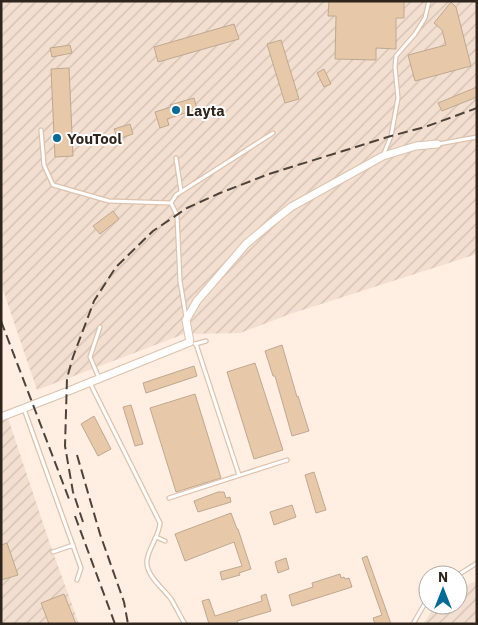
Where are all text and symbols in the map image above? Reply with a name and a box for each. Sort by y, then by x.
place label: Layta [186,101,225,120]
marker: Layta [170,104,182,116]
place label: YouTool [67,129,122,148]
marker: YouTool [51,132,63,144]
north arrow [418,565,468,615]
text: N [438,568,448,586]

